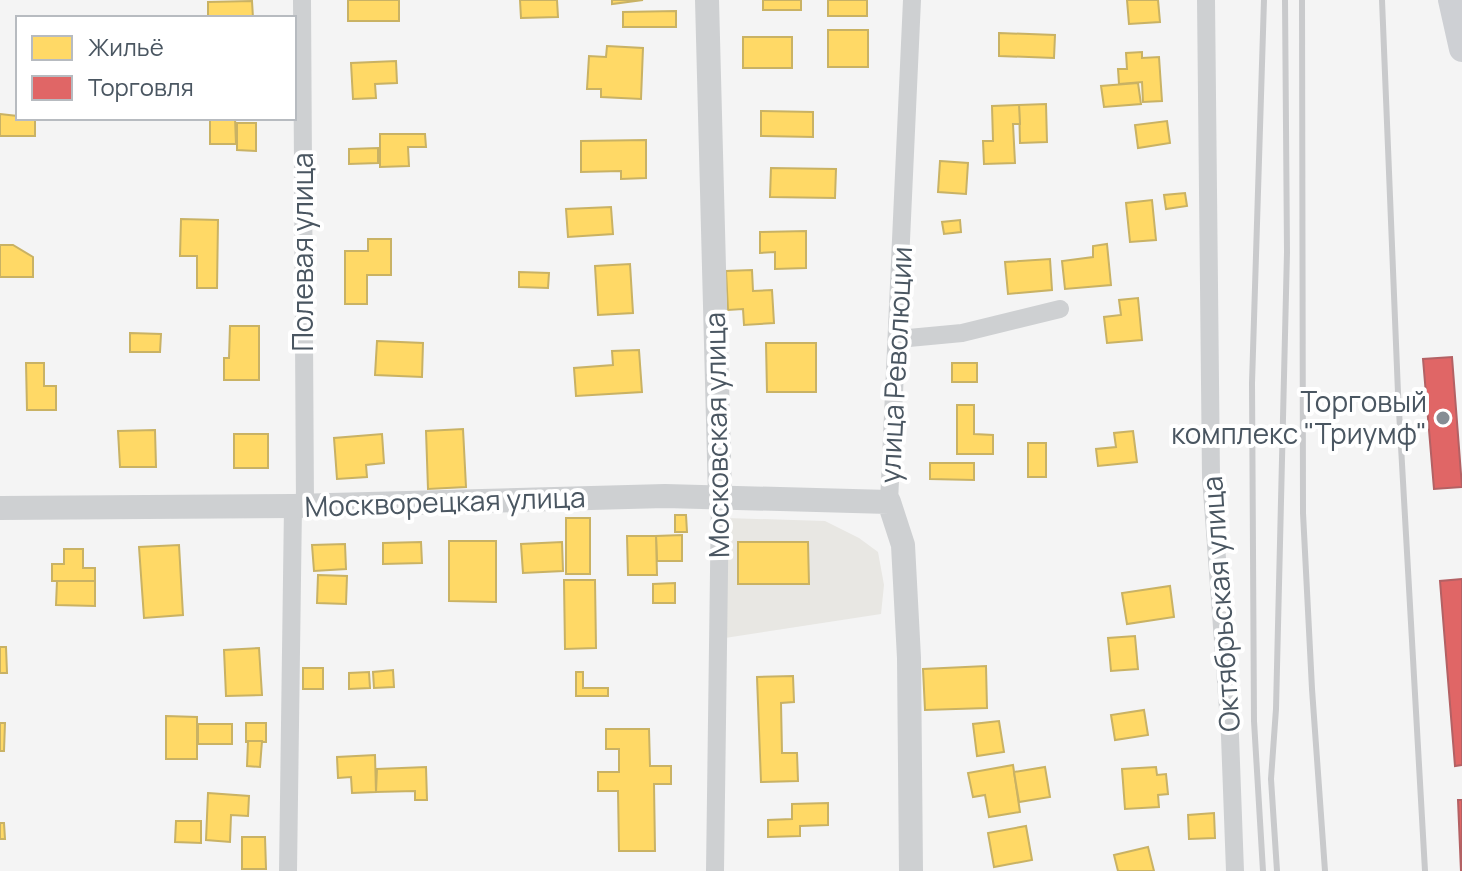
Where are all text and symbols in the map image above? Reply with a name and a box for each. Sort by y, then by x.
legend [16,16,296,120]
text: Жильё [88,30,164,63]
text: Торговля [88,70,194,103]
street label: Полевая улица [283,152,321,352]
street label: улица Революции [870,246,920,484]
street label: Московская улица [695,312,737,558]
place label: Торговый комплекс "Триумф" [1171,382,1427,452]
marker: Торговый комплекс "Триумф" [1434,409,1452,427]
street label: Октябрьская улица [1192,475,1248,733]
street label: Москворецкая улица [304,477,586,525]

